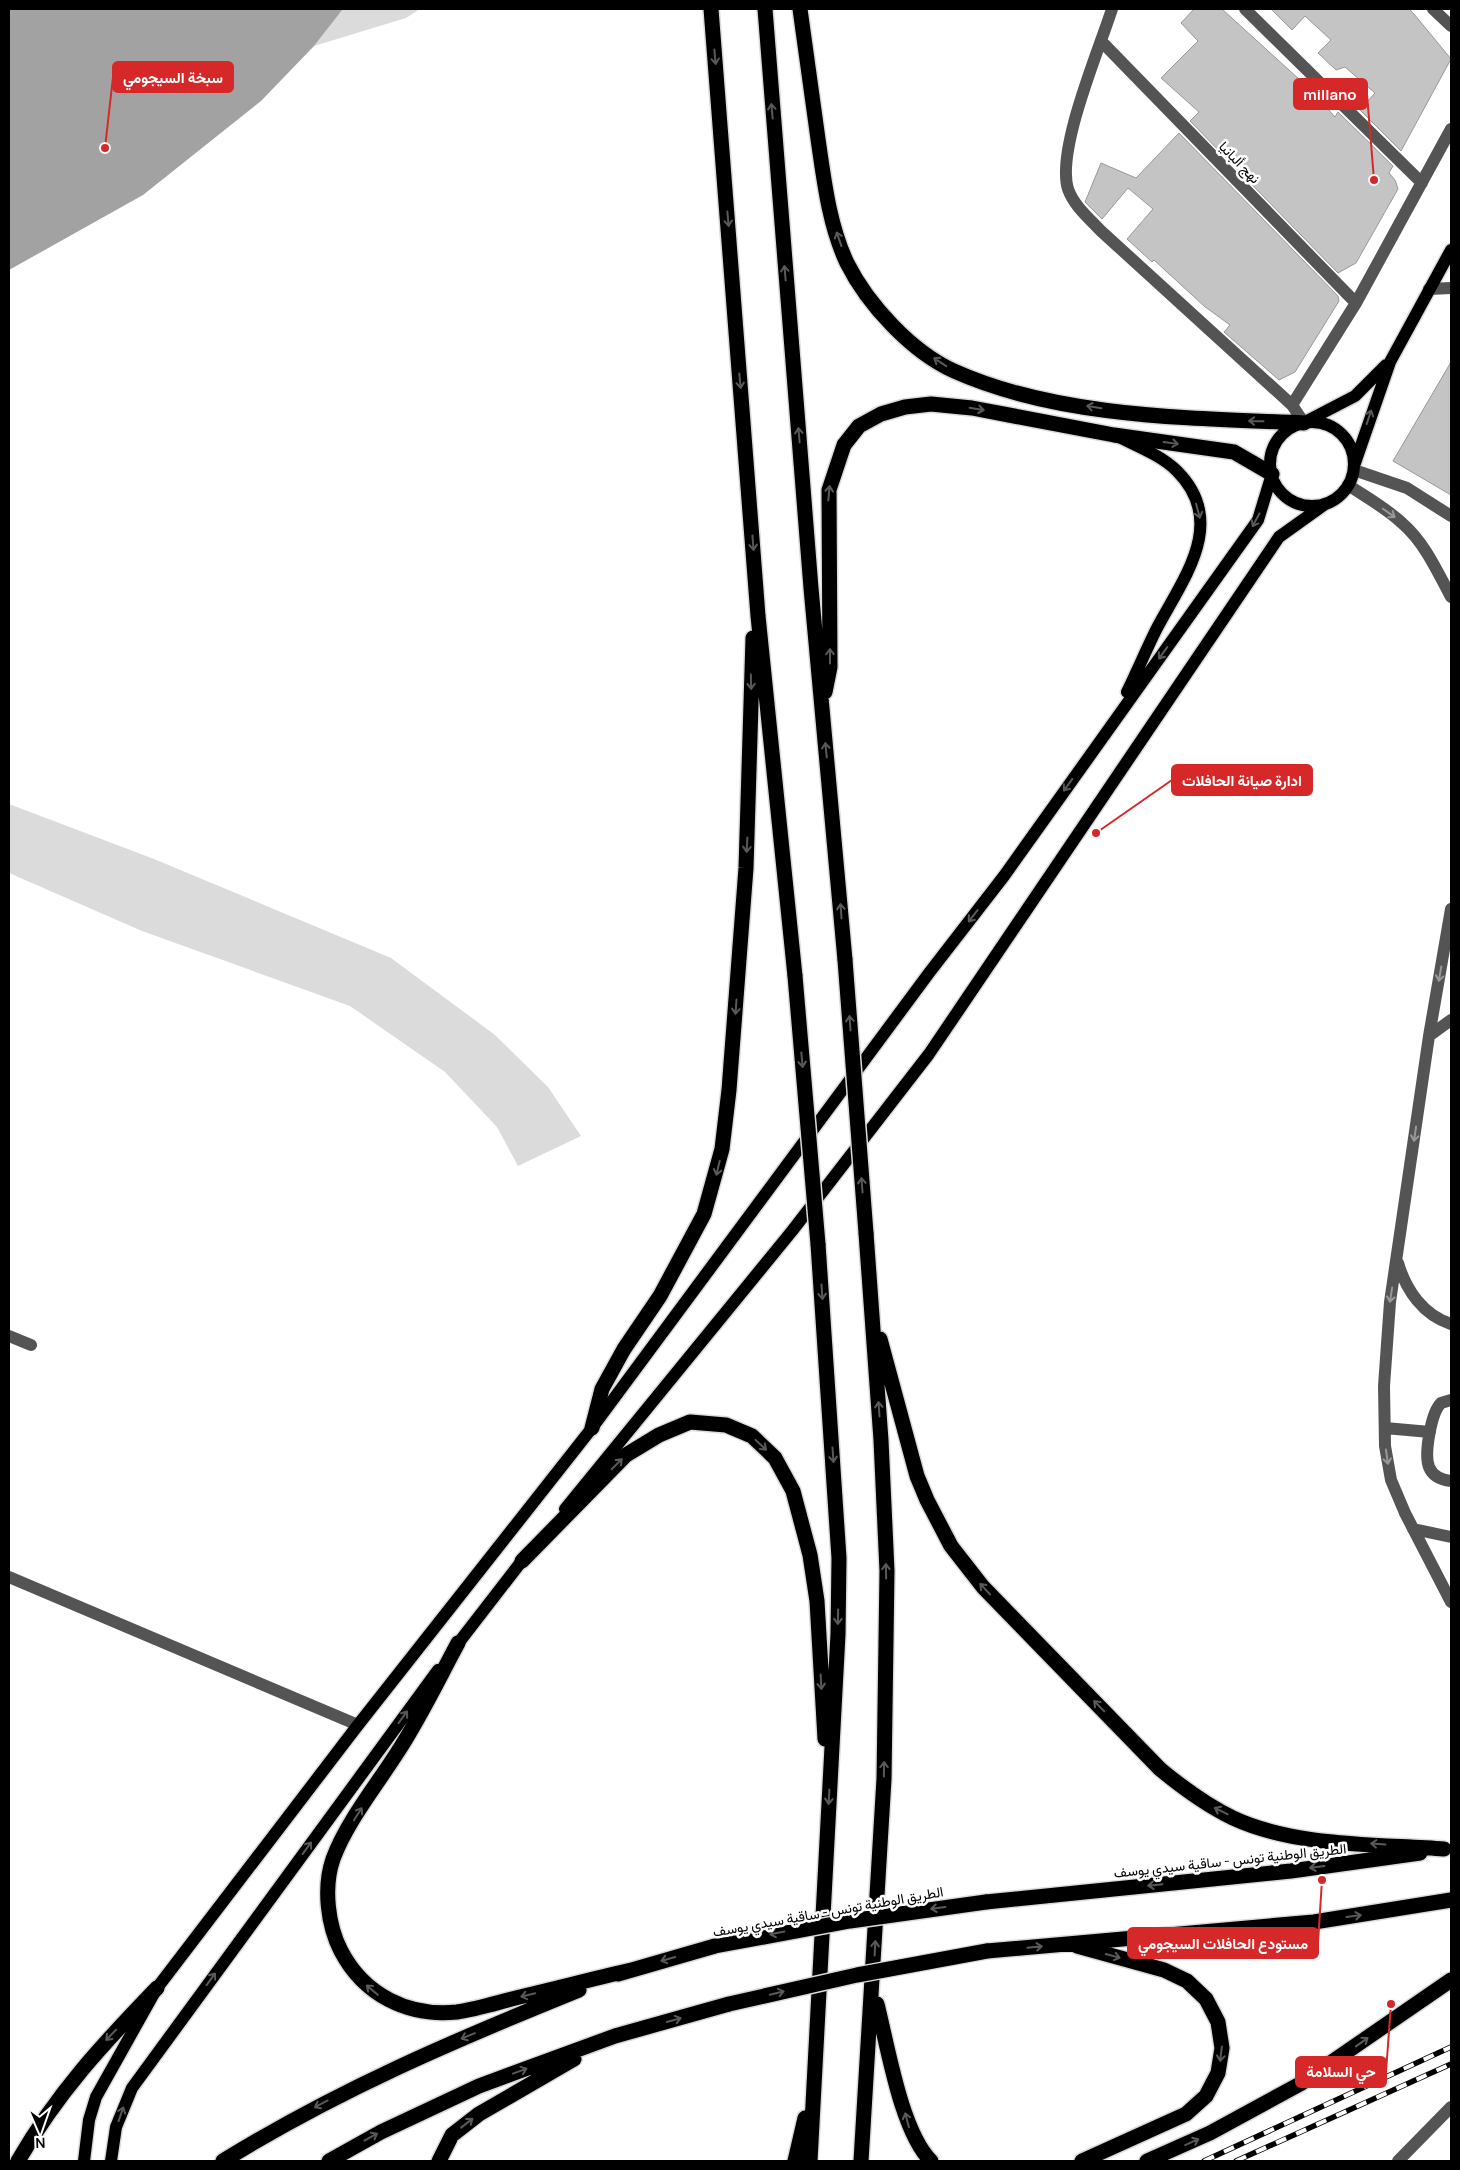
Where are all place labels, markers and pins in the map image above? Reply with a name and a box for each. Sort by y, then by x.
callout: سبخة السيجومي [113,62,233,92]
callout: millano [1294,79,1367,109]
callout: ادارة صيانة الحافلات [1172,765,1312,795]
callout: مستودع الحافلات السيجومي [1128,1928,1318,1958]
callout: حي السلامة [1296,2057,1386,2087]

